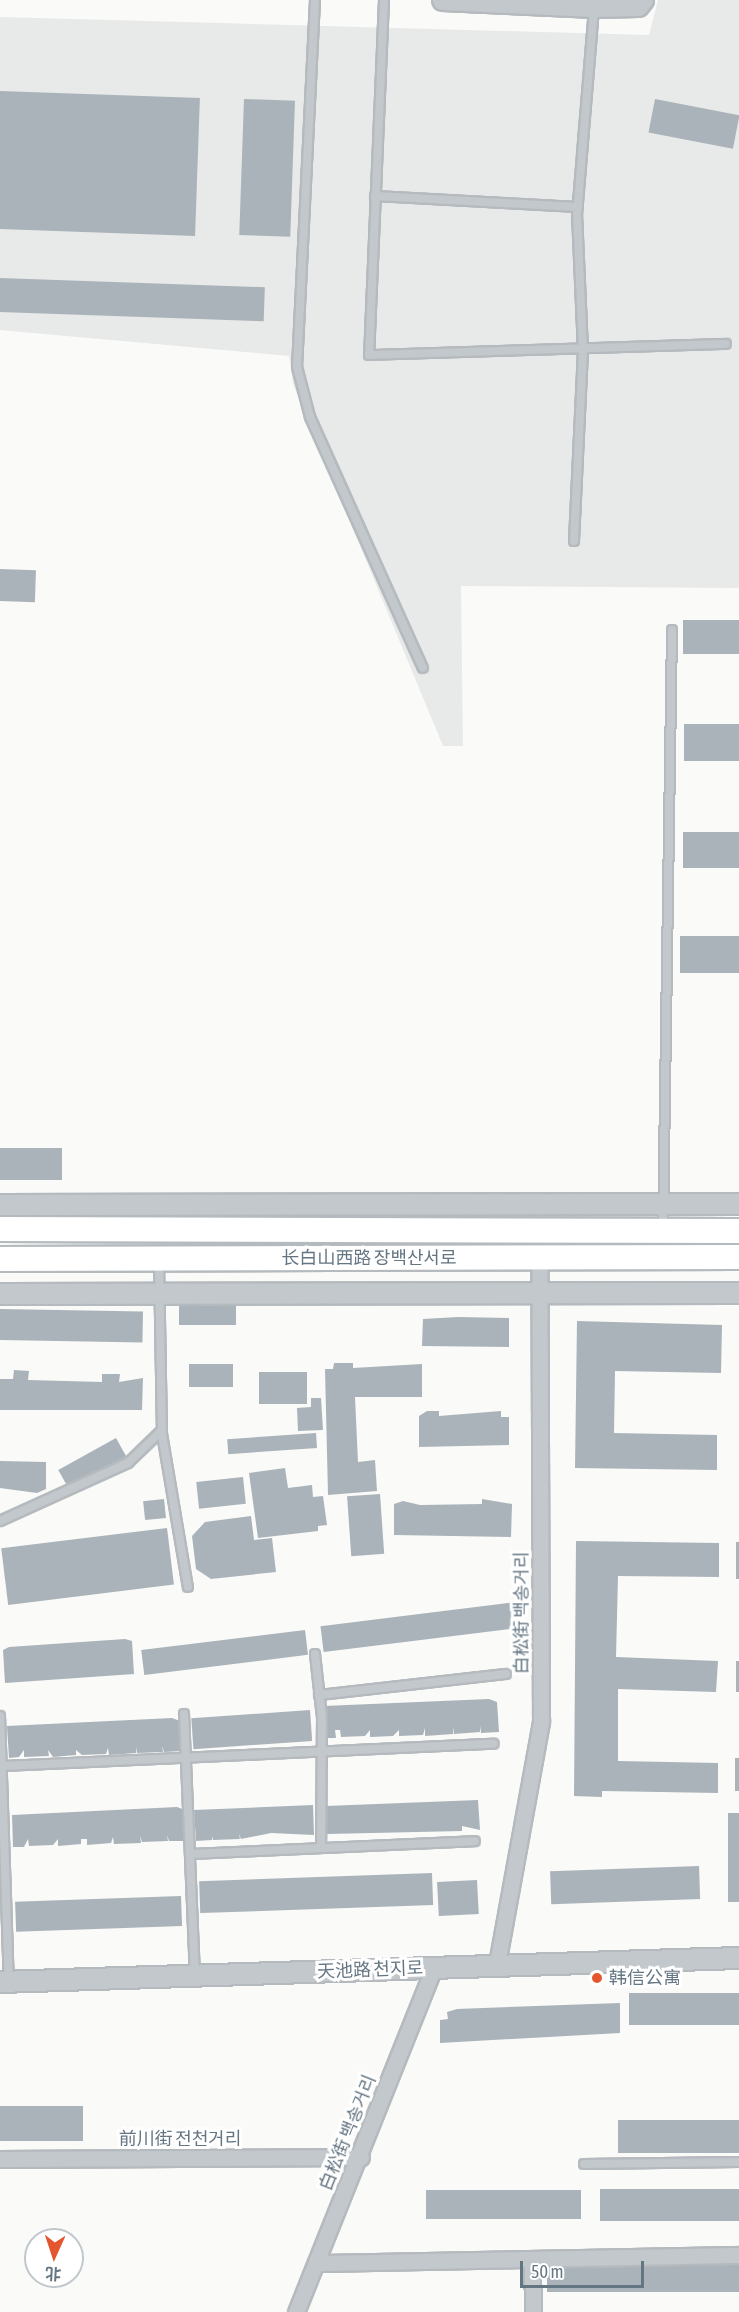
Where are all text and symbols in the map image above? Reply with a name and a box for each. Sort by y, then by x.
street label: 长白山西路 장백산서로 [281,1247,457,1269]
street label: 白松街 백송거리 [511,1552,533,1674]
street label: 天池路 천지로 [317,1957,423,1983]
place label: 韩信公寓 [609,1967,681,1989]
marker: 韩信公寓 [590,1971,604,1985]
street label: 白松街 백송거리 [315,2072,381,2194]
street label: 前川街 전천거리 [119,2128,241,2150]
north arrow [24,2228,84,2288]
scale bar [523,2249,648,2287]
text: 50 m [531,2261,563,2282]
text: 北 [45,2265,62,2283]

